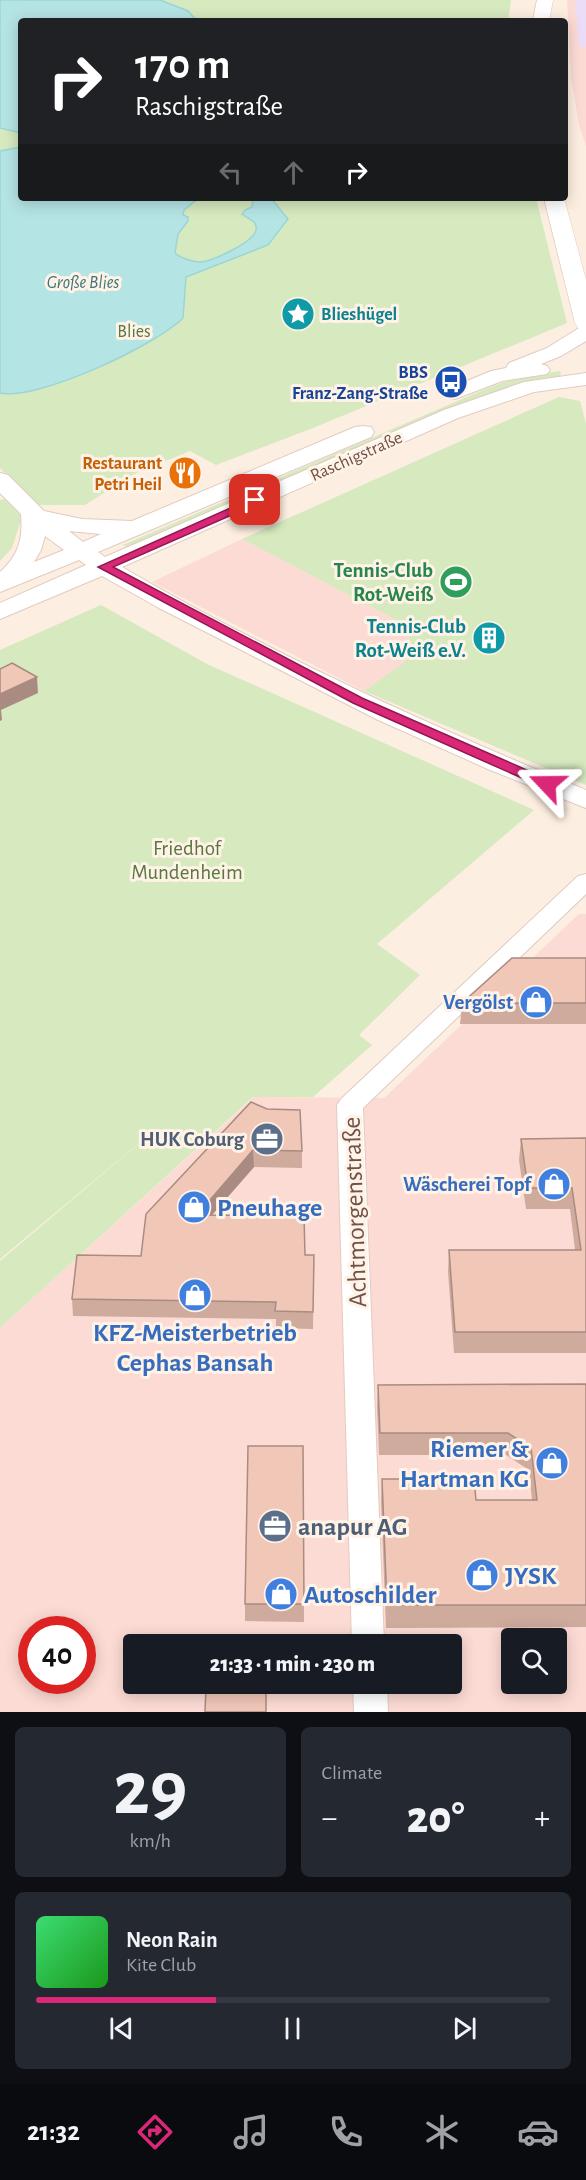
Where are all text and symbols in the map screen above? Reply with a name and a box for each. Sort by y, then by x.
icon: right [36,42,114,120]
text: 170 m [135,44,230,86]
text: Raschigstraße [135,93,283,120]
icon: left [214,156,247,189]
icon: ahead [277,156,310,189]
icon: right [340,156,373,189]
water label: Große Blies [47,274,119,292]
place icon: Blieshügel [280,296,316,332]
place label: Blieshügel [321,306,397,324]
park label: Blies [117,323,151,341]
place label: BBS Franz-Zang-Straße [292,364,428,403]
bus stop icon: BBS Franz-Zang-Straße [433,364,469,400]
street label: Raschigstraße [308,429,405,485]
place label: Restaurant Petri Heil [82,455,162,494]
restaurant icon: Restaurant Petri Heil [167,455,203,491]
pin [229,474,280,525]
icon: arrive [238,483,271,516]
place label: Tennis-Club Rot-Weiß [333,560,433,605]
sports icon: Tennis-Club Rot-Weiß [438,564,474,600]
place label: Tennis-Club Rot-Weiß e.V. [355,616,466,661]
building icon: Tennis-Club Rot-Weiß e.V. [471,620,507,656]
position arrow [515,752,579,816]
park label: Friedhof Mundenheim [131,838,243,883]
shop icon: Vergölst [518,984,554,1020]
place label: Vergölst [443,992,513,1013]
street label: Achtmorgenstraße [339,1116,371,1308]
office icon: HUK Coburg [249,1121,285,1157]
place label: HUK Coburg [140,1129,244,1150]
shop icon: Wäscherei Topf [536,1166,572,1202]
place label: Wäscherei Topf [403,1174,533,1195]
shop icon: Pneuhage [176,1189,212,1225]
place label: Pneuhage [217,1195,322,1221]
shop icon: KFZ-Meisterbetrieb Cephas Bansah [177,1277,213,1313]
place label: KFZ-Meisterbetrieb Cephas Bansah [93,1320,297,1376]
place label: Riemer & Hartman KG [400,1436,530,1492]
shop icon: Riemer & Hartman KG [534,1445,570,1481]
office icon: anapur AG [257,1508,293,1544]
place label: anapur AG [298,1514,407,1540]
shop icon: JYSK [464,1557,500,1593]
place label: JYSK [505,1563,557,1589]
shop icon: Autoschilder [263,1576,299,1612]
place label: Autoschilder [304,1582,436,1608]
speed limit sign: 40 [18,1616,96,1694]
map controls [501,1628,567,1694]
button: search [501,1628,567,1694]
text: 21:33 · 1 min · 230 m [210,1653,375,1675]
text: 29 [113,1751,187,1829]
text: Climate [322,1763,382,1783]
text: 20° [407,1796,465,1841]
text: − [322,1802,337,1835]
text: + [534,1802,550,1835]
text: km/h [130,1831,171,1851]
text: Neon Rain [126,1929,218,1951]
text: Kite Club [126,1955,196,1975]
icon: previous [105,2012,138,2045]
icon: pause [276,2012,309,2045]
icon: next [448,2012,481,2045]
icon: directions [134,2111,176,2153]
icon: music [230,2111,272,2153]
icon: phone [325,2111,367,2153]
icon: climate [421,2111,463,2153]
icon: car [517,2111,559,2153]
text: 21:32 [27,2118,80,2145]

